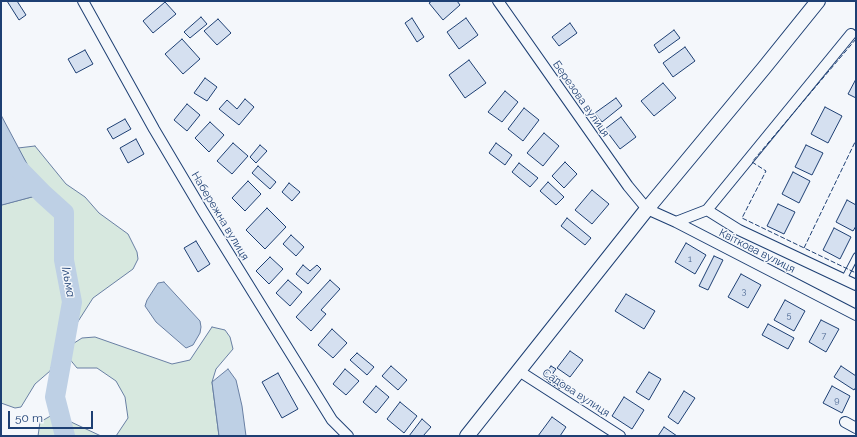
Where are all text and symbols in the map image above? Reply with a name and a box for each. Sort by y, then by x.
street label: Березова вулиця [550,58,612,140]
street label: Набережна вулиця [188,169,252,263]
street label: Квіткова вулиця [717,226,797,276]
house number: 1 [688,254,692,264]
water label: Ільма [58,266,78,298]
house number: 3 [742,286,746,296]
house number: 5 [787,310,791,320]
house number: 7 [822,331,826,341]
street label: Садова вулиця [540,366,612,420]
house number: 9 [834,395,840,405]
scale bar [10,403,95,429]
text: 50 m [15,411,43,425]

